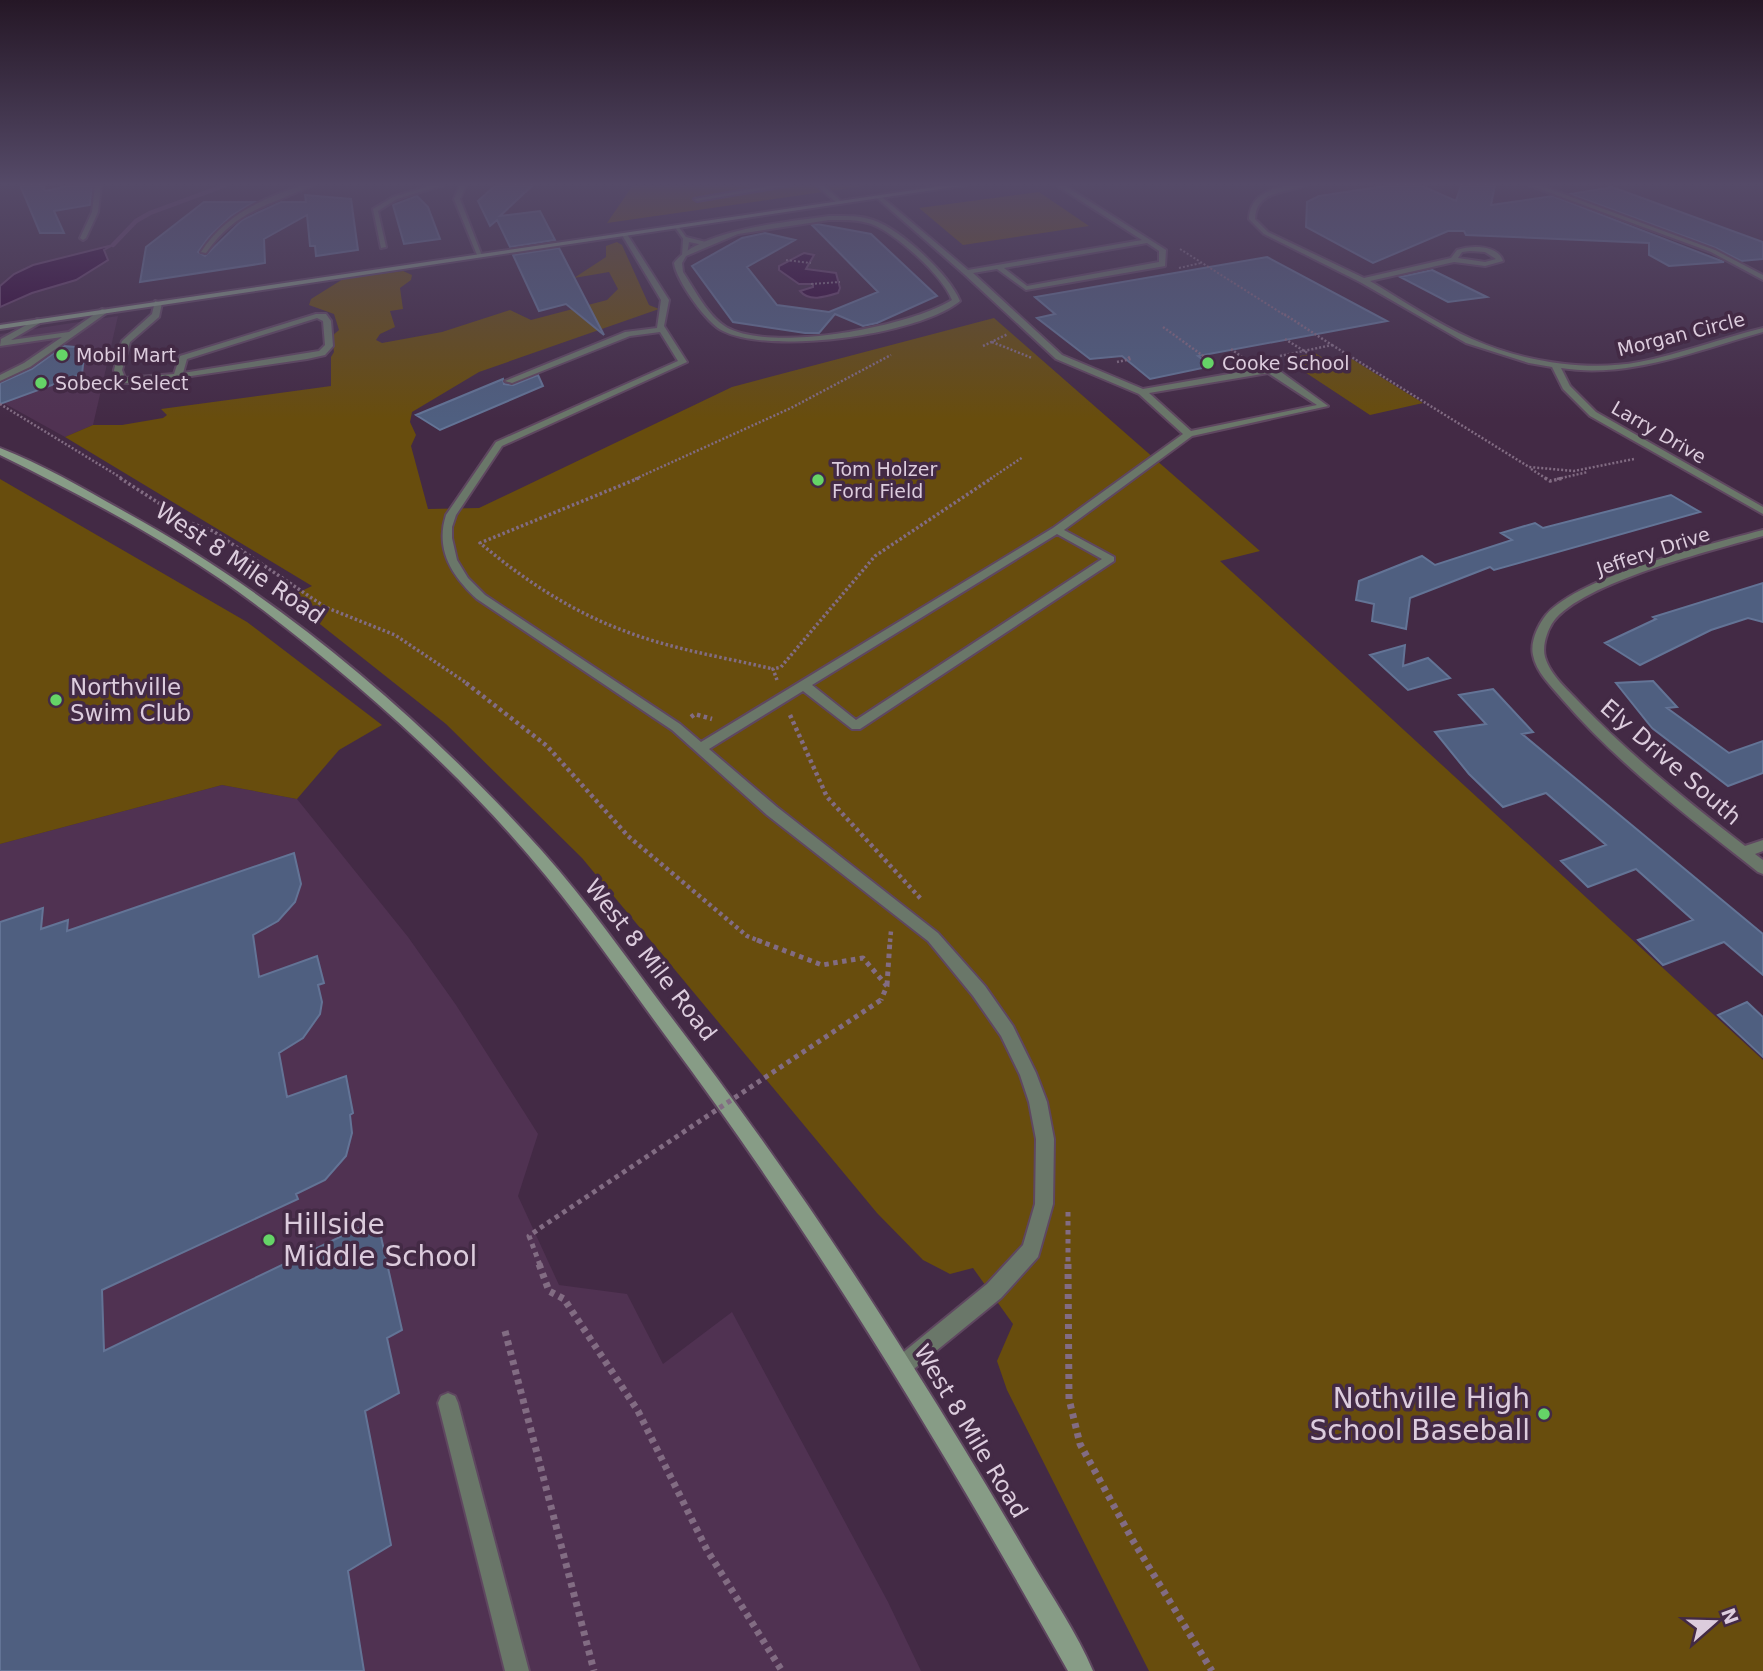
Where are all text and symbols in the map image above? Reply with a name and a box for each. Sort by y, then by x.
street label: Morgan Circle [1615,308,1747,360]
place label: Mobil Mart [76,344,176,366]
marker: Mobil Mart [54,347,70,363]
place label: Cooke School [1222,352,1350,374]
marker: Cooke School [1200,355,1216,371]
place label: Sobeck Select [55,372,189,394]
marker: Sobeck Select [33,375,49,391]
street label: Larry Drive [1608,396,1710,468]
place label: Tom Holzer Ford Field [831,458,937,502]
marker: Tom Holzer Ford Field [810,472,826,488]
street label: West 8 Mile Road [151,497,329,629]
street label: Jeffery Drive [1593,522,1712,580]
place label: Northville Swim Club [70,674,191,726]
marker: Northville Swim Club [48,692,64,708]
street label: Ely Drive South [1596,694,1746,830]
street label: West 8 Mile Road [580,874,722,1046]
place label: Hillside Middle School [283,1208,477,1273]
marker: Hillside Middle School [261,1232,277,1248]
street label: West 8 Mile Road [909,1340,1033,1522]
place label: Nothville High School Baseball [1309,1382,1530,1447]
marker: Nothville High School Baseball [1536,1406,1552,1422]
north arrow [1679,1587,1749,1657]
text: N [1717,1605,1743,1627]

